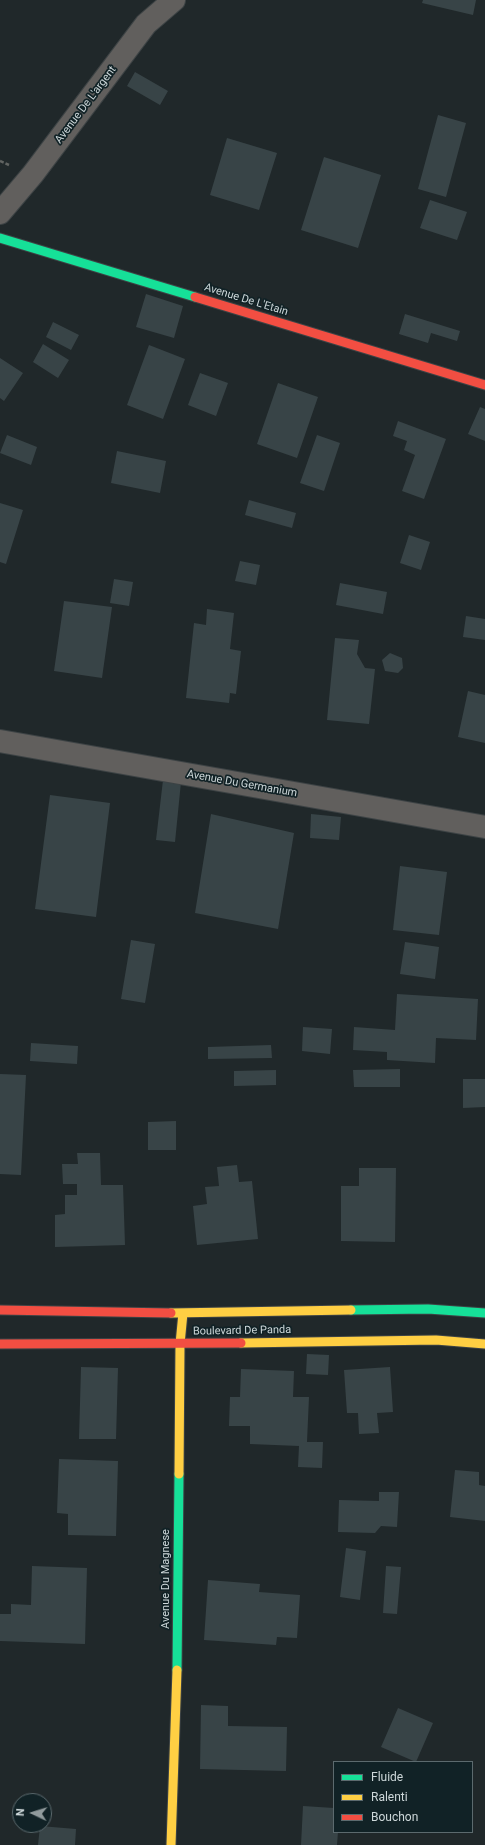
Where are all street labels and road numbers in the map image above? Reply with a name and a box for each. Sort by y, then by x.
street label: Avenue De L'argent [53,64,119,146]
street label: Avenue De L'Etain [203,281,289,319]
street label: Avenue Du Germanium [186,768,298,800]
street label: Boulevard De Panda [193,1324,291,1338]
street label: Avenue Du Magnese [159,1529,173,1629]

